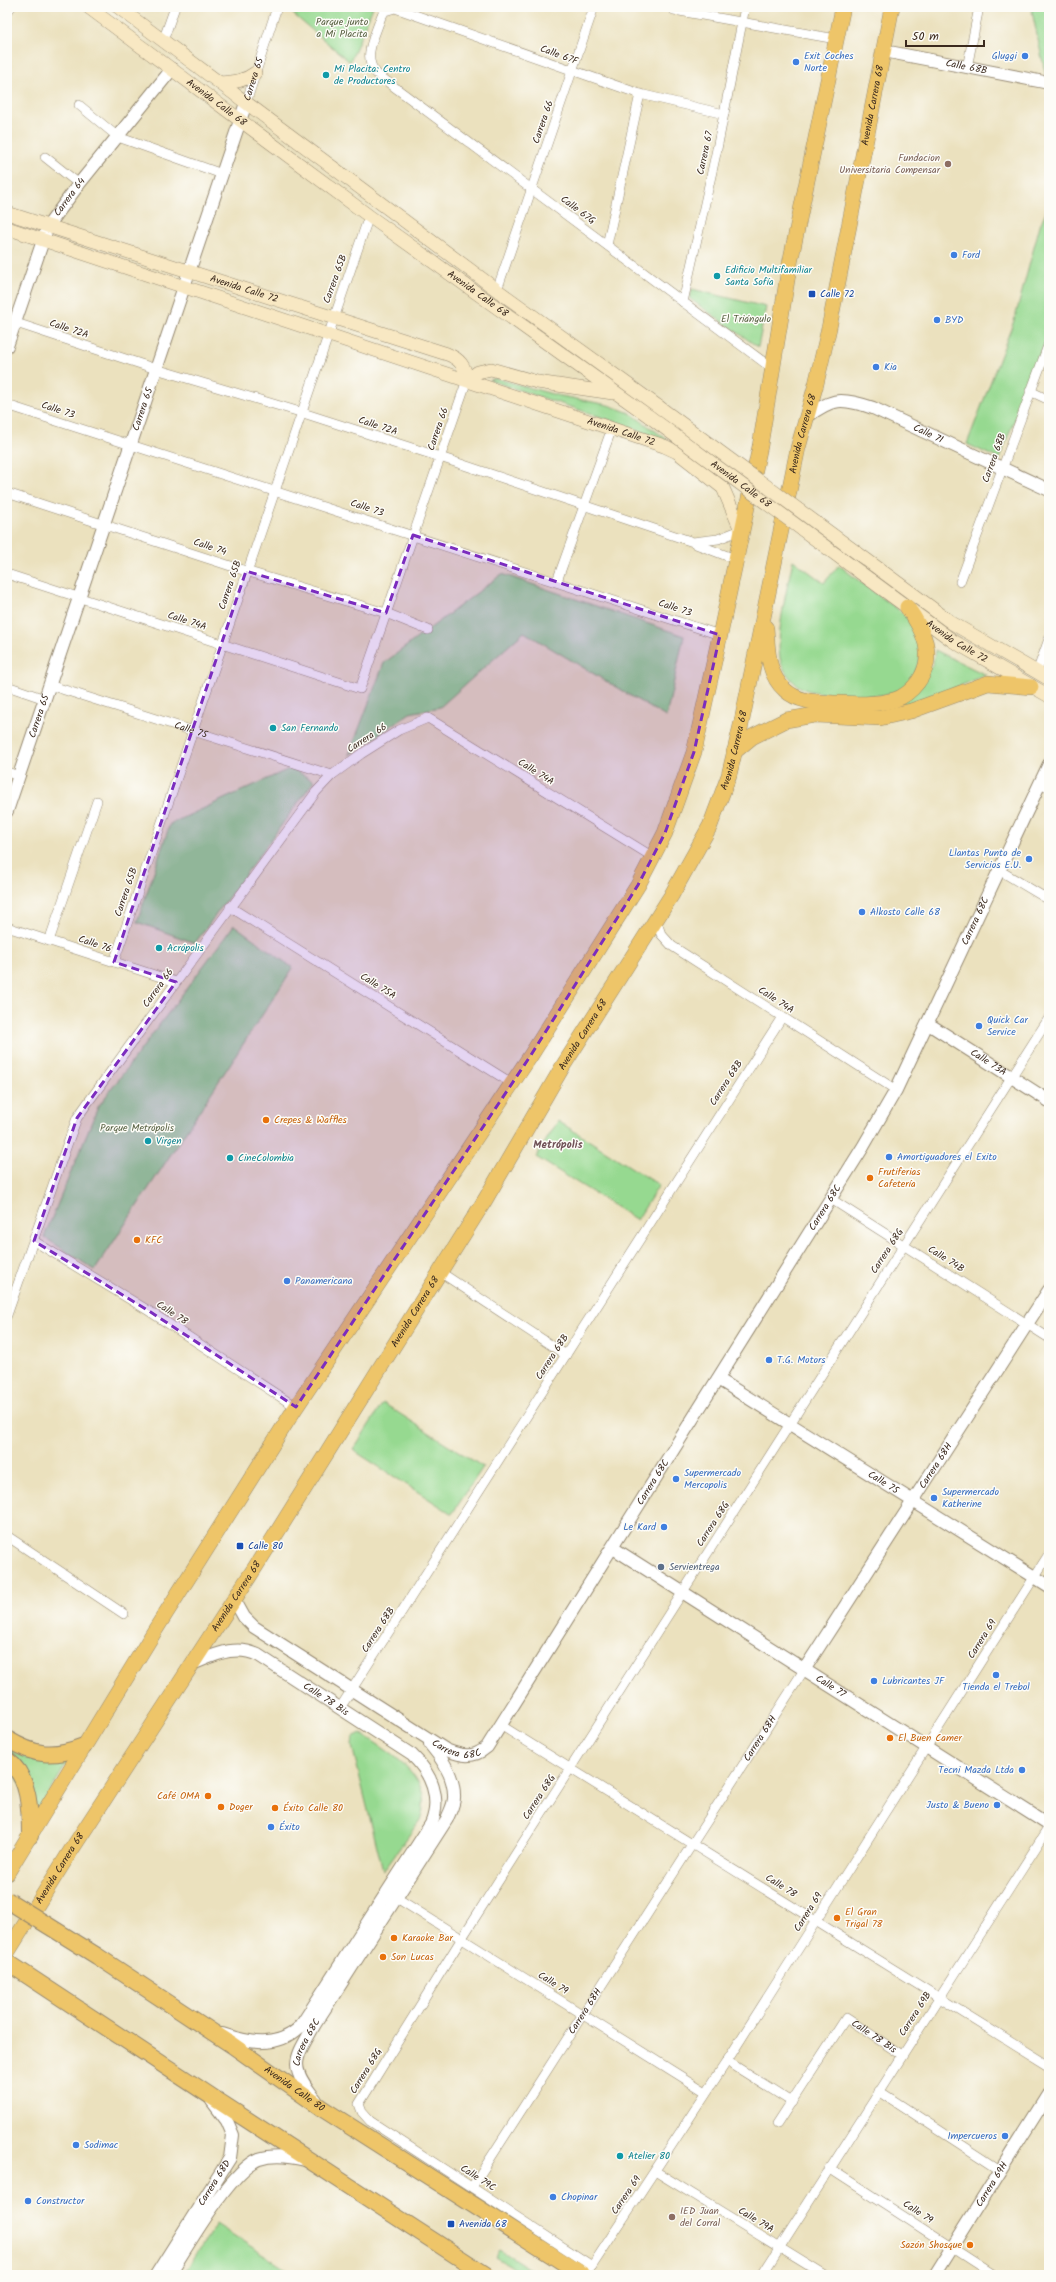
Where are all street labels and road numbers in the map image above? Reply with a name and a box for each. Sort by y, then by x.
street label: Calle 67F [538,41,581,70]
street label: Carrera 65 [239,55,268,103]
street label: Calle 68B [944,55,989,79]
street label: Avenida Carrera 68 [857,63,889,147]
street label: Avenida Calle 68 [183,75,251,131]
street label: Carrera 66 [528,98,558,146]
street label: Carrera 67 [693,129,717,176]
street label: Carrera 64 [50,174,90,220]
street label: Calle 67G [557,191,599,229]
street label: Carrera 65B [319,252,351,306]
street label: Avenida Calle 68 [444,266,513,322]
street label: Avenida Calle 72 [208,271,280,307]
street label: Calle 72A [47,315,91,343]
street label: Carrera 65 [128,385,158,433]
street label: Avenida Carrera 68 [785,391,821,475]
street label: Calle 73 [39,397,77,423]
street label: Carrera 66 [423,405,453,453]
street label: Calle 72A [356,412,400,440]
street label: Avenida Calle 72 [585,413,657,451]
street label: Calle 71 [910,420,946,448]
street label: Carrera 68B [978,431,1010,485]
street label: Avenida Calle 68 [707,456,775,513]
street label: Calle 73 [348,495,386,521]
street label: Calle 74 [191,534,229,560]
street label: Carrera 65B [214,558,246,612]
street label: Calle 73 [656,595,694,621]
street label: Calle 74A [165,607,209,635]
street label: Avenida Calle 72 [923,616,991,667]
street label: Carrera 65 [24,692,54,740]
street label: Avenida Carrera 68 [716,708,752,793]
street label: Calle 75 [172,717,210,743]
street label: Carrera 66 [344,719,390,757]
street label: Calle 74A [515,755,557,789]
street label: Carrera 65B [110,865,142,919]
street label: Carrera 68C [957,895,993,948]
street label: Calle 76 [76,931,114,957]
street label: Carrera 66 [138,965,178,1011]
street label: Calle 75A [357,969,399,1003]
street label: Calle 74A [755,982,797,1018]
street label: Avenida Carrera 68 [554,995,612,1073]
street label: Calle 73A [967,1045,1010,1080]
street label: Carrera 68B [705,1057,747,1109]
street label: Carrera 68C [805,1182,845,1234]
street label: Carrera 68G [866,1225,908,1277]
street label: Calle 74B [925,1241,967,1277]
street label: Avenida Carrera 68 [387,1272,444,1351]
street label: Calle 78 [153,1297,192,1330]
street label: Carrera 68B [531,1331,573,1383]
street label: Carrera 68H [915,1439,957,1492]
street label: Carrera 68C [632,1456,673,1508]
street label: Calle 75 [865,1467,903,1499]
street label: Carrera 68G [692,1498,734,1550]
street label: Avenida Carrera 68 [207,1557,266,1635]
street label: Carrera 68B [357,1604,399,1656]
street label: Carrera 69 [963,1616,1001,1662]
street label: Calle 77 [812,1671,849,1702]
street label: Calle 78 Bis [300,1678,353,1720]
street label: Carrera 68H [739,1712,781,1765]
street label: Carrera 68C [429,1735,484,1763]
street label: Carrera 68G [518,1771,560,1823]
street label: Avenida Carrera 68 [32,1829,89,1907]
street label: Calle 78 [762,1870,801,1902]
street label: Carrera 69 [789,1889,827,1935]
street label: Calle 79 [535,1967,572,1999]
street label: Carrera 68H [564,1985,606,2037]
street label: Carrera 69B [895,1988,935,2040]
street label: Carrera 68C [289,2015,325,2066]
street label: Calle 78 Bis [848,2016,901,2058]
street label: Carrera 68G [346,2045,386,2097]
street label: Avenida Calle 80 [261,2062,328,2116]
street label: Carrera 68D [194,2156,235,2209]
street label: Carrera 69H [971,2158,1012,2210]
street label: Calle 79C [457,2161,499,2195]
street label: Carrera 69 [607,2172,645,2218]
street label: Calle 79 [900,2196,937,2228]
street label: Calle 79A [735,2203,777,2237]

